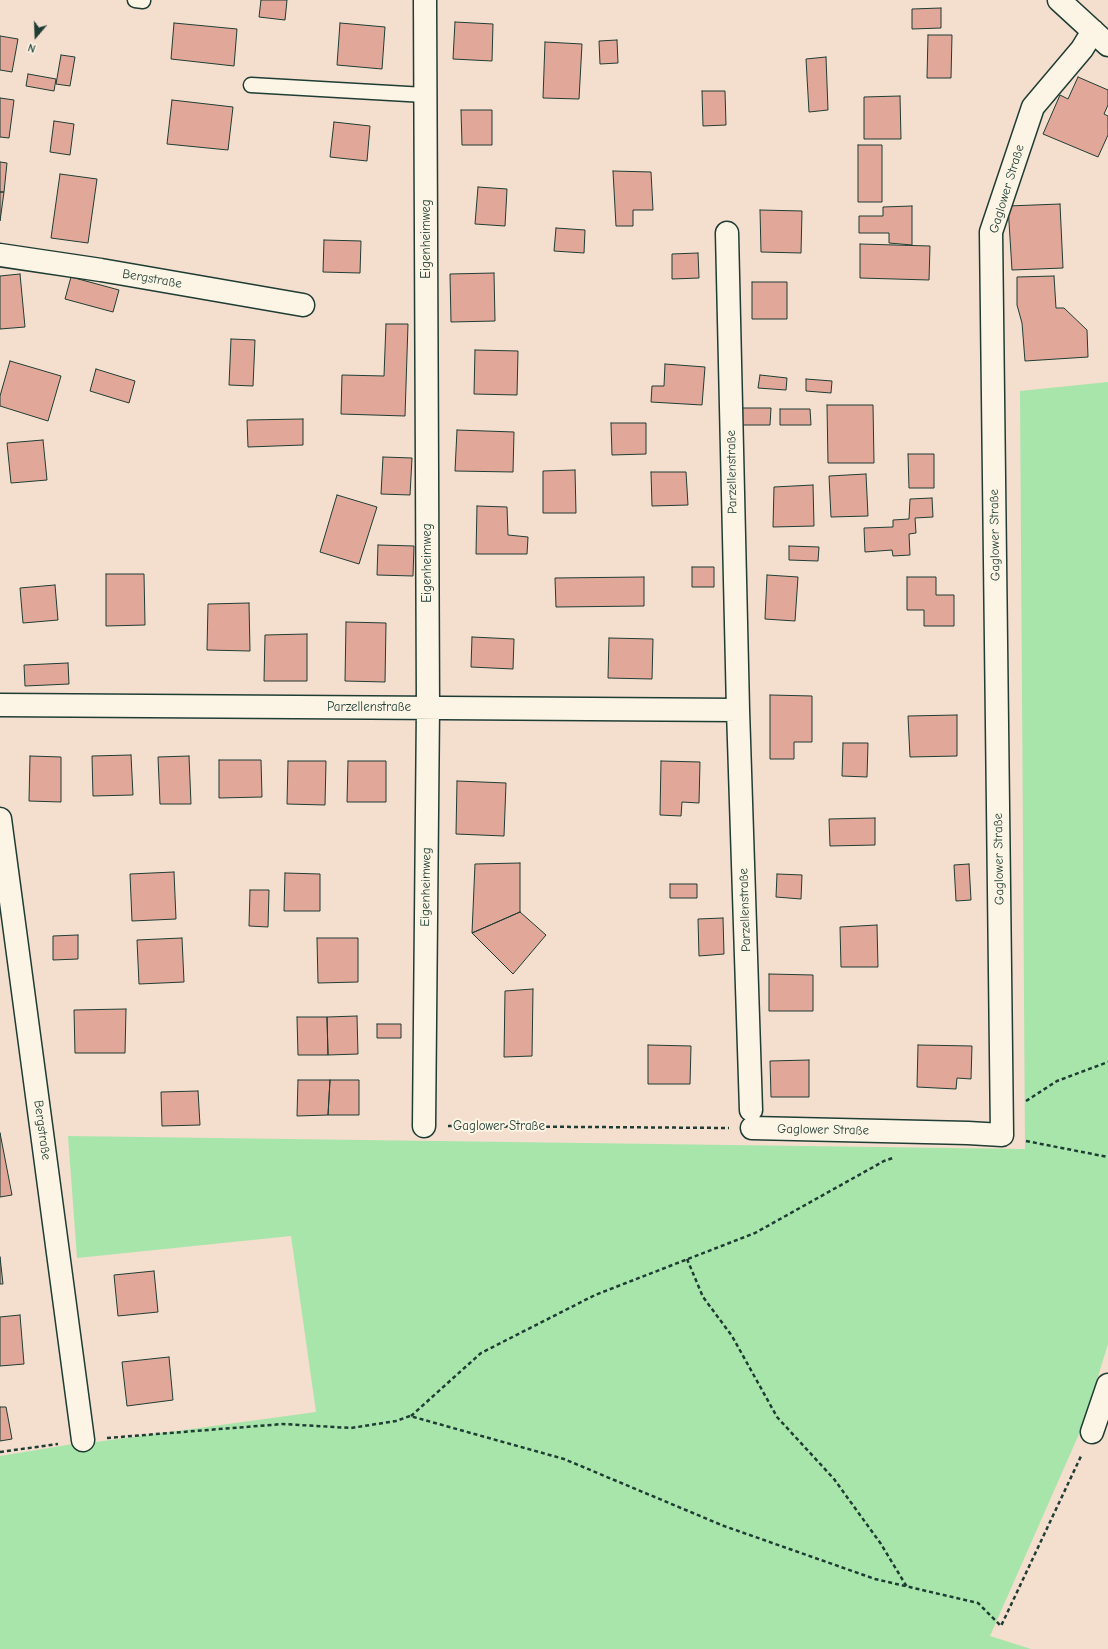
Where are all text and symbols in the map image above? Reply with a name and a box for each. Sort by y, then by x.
north arrow [16,16,56,56]
text: N [26,41,37,55]
street label: Gaglower Straße [986,143,1028,235]
street label: Eigenheimweg [418,199,434,279]
street label: Bergstraße [121,266,183,292]
street label: Parzellenstraße [723,430,741,514]
street label: Gaglower Straße [986,489,1004,581]
street label: Eigenheimweg [419,523,435,603]
street label: Parzellenstraße [327,699,411,715]
street label: Gaglower Straße [990,813,1008,905]
street label: Eigenheimweg [418,847,434,927]
street label: Parzellenstraße [736,868,754,952]
street label: Bergstraße [30,1099,54,1161]
street label: Gaglower Straße [453,1118,545,1134]
street label: Gaglower Straße [777,1121,869,1139]

